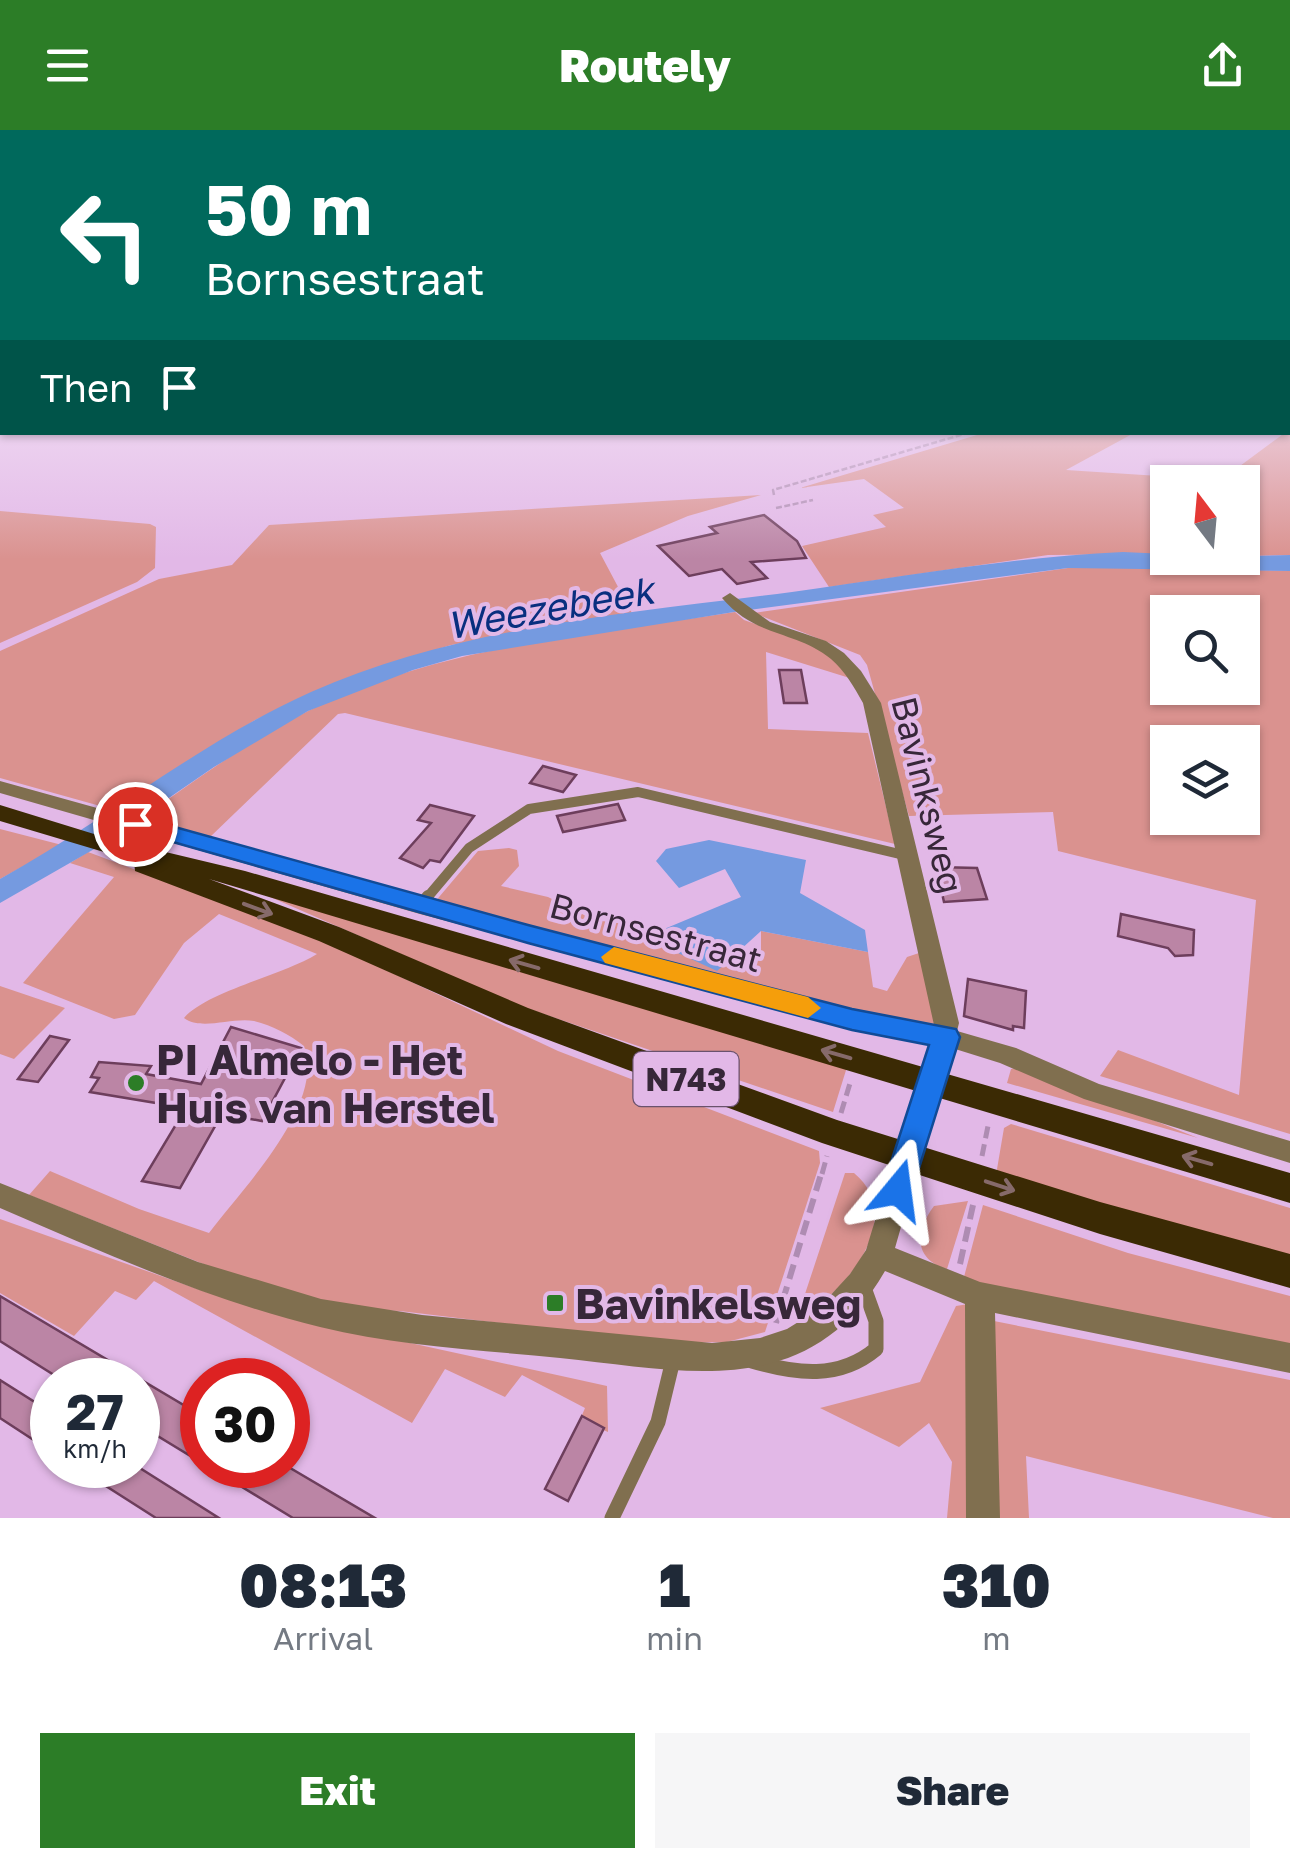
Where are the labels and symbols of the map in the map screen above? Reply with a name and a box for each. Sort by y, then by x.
north arrow [1150,465,1260,575]
water label: Weezebeek [443,566,660,647]
street label: Bavinksweg [883,692,973,898]
pin [93,782,178,867]
street label: Bornsestraat [546,884,766,980]
one-way arrow [242,901,273,919]
one-way arrow [509,953,541,972]
place label: PI Almelo - Het Huis van Herstel [156,1034,495,1132]
one-way arrow [821,1044,853,1062]
road number: N743 [634,1052,738,1106]
marker: PI Almelo - Het Huis van Herstel [125,1072,147,1094]
position arrow [846,1138,950,1242]
one-way arrow [1181,1150,1213,1168]
one-way arrow [984,1179,1015,1197]
place label: Bavinkelsweg [575,1278,861,1328]
marker: Bavinkelsweg [544,1292,566,1314]
speed limit sign: 30 [180,1358,310,1488]

